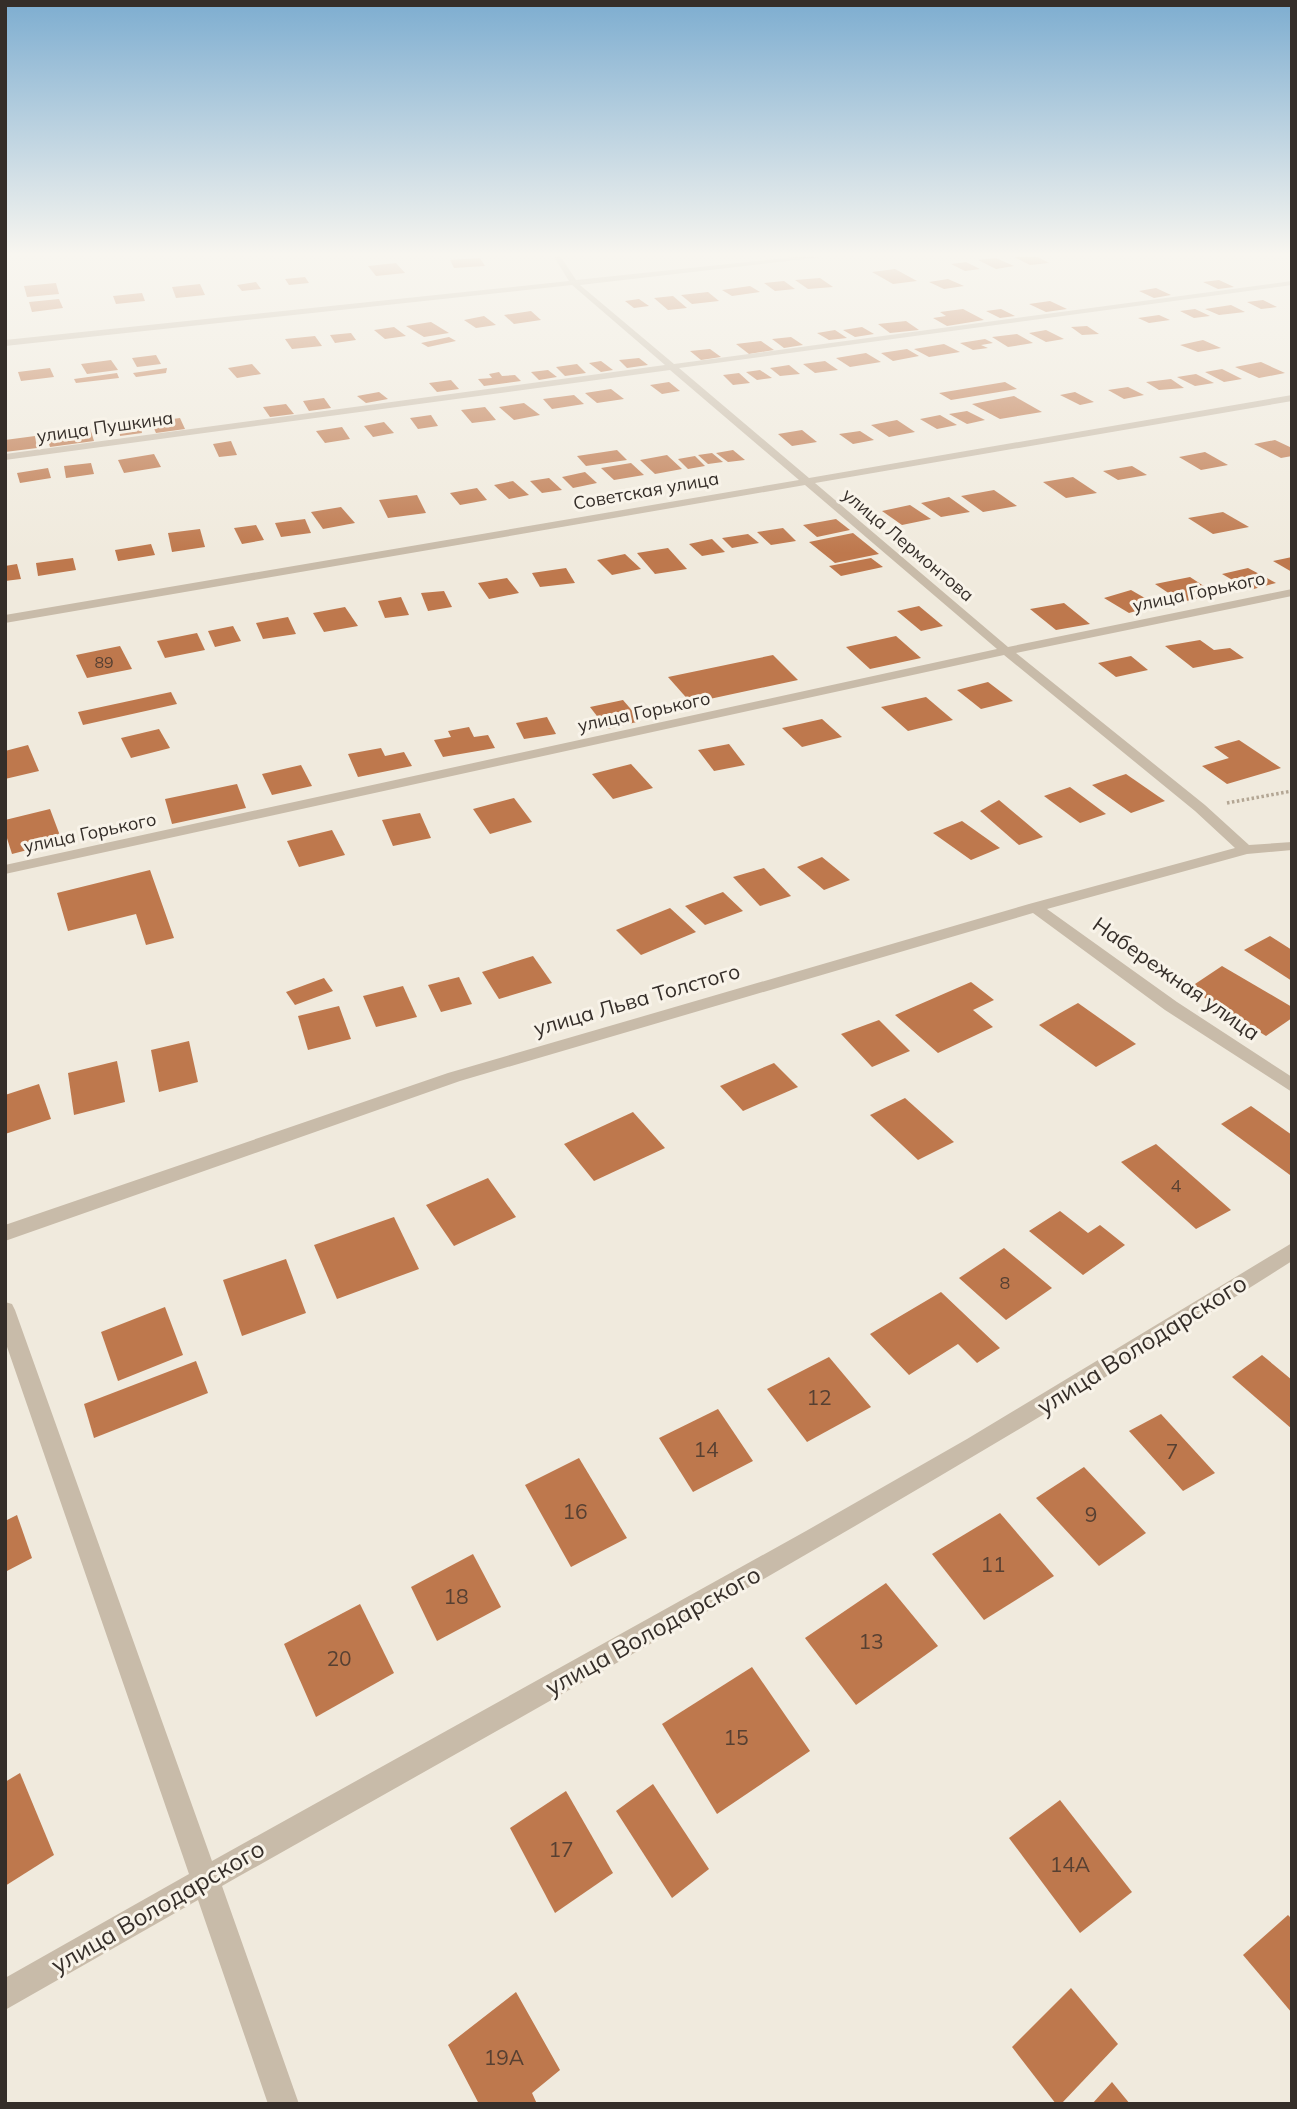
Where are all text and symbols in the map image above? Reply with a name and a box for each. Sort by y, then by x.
street label: улица Пушкина [35,406,175,447]
street label: Советская улица [571,466,721,515]
street label: улица Лермонтова [838,483,979,606]
street label: улица Горького [1131,566,1267,617]
house number: 89 [94,652,114,672]
street label: улица Горького [576,686,712,737]
street label: улица Горького [22,807,158,858]
street label: Набережная улица [1088,911,1265,1046]
street label: улица Льва Толстого [531,957,743,1041]
house number: 4 [1171,1174,1182,1197]
street label: улица Володарского [1031,1267,1252,1421]
house number: 8 [1000,1271,1010,1294]
house number: 12 [806,1384,832,1410]
house number: 14 [693,1436,719,1462]
house number: 7 [1166,1438,1178,1464]
house number: 16 [562,1498,588,1524]
house number: 9 [1085,1501,1097,1527]
house number: 11 [980,1551,1006,1577]
street label: улица Володарского [540,1558,766,1702]
house number: 18 [443,1583,469,1609]
house number: 13 [858,1628,884,1654]
house number: 20 [326,1645,352,1671]
house number: 15 [723,1724,749,1750]
street label: улица Володарского [45,1833,270,1980]
house number: 17 [548,1836,574,1862]
house number: 14А [1050,1851,1091,1877]
house number: 19А [484,2044,525,2070]

